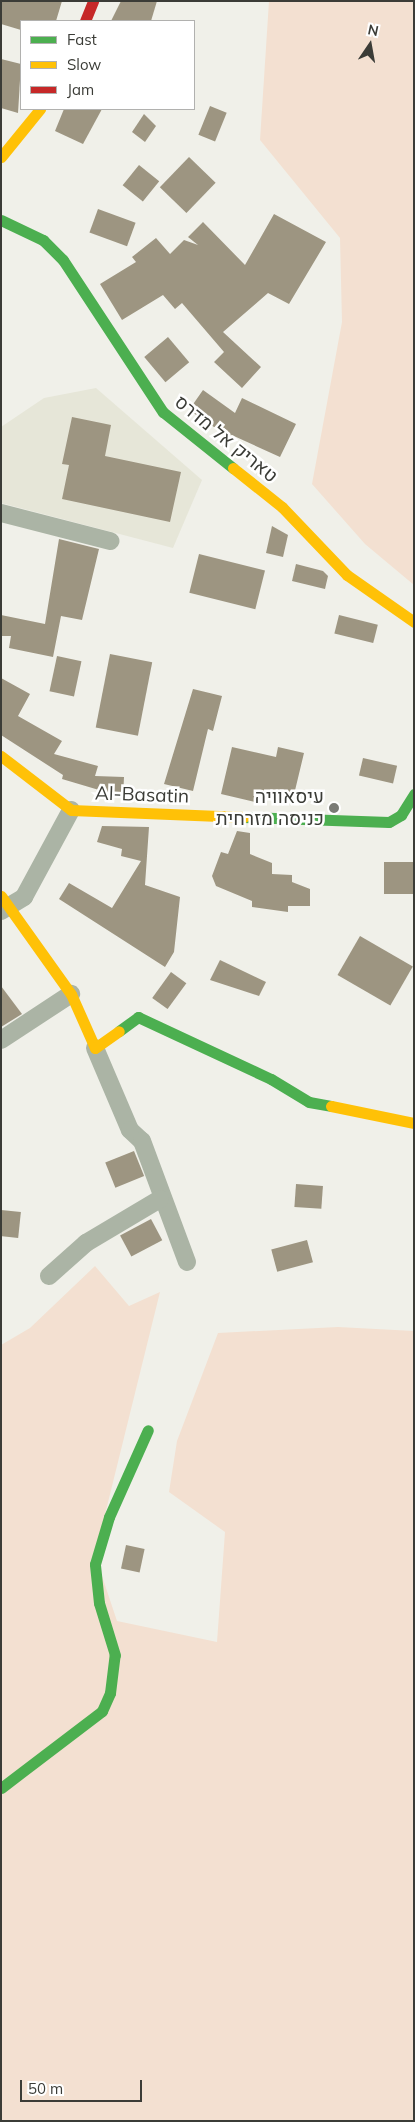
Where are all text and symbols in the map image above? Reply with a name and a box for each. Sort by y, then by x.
legend [20,20,195,110]
north arrow [345,20,395,70]
text: N [366,20,380,40]
text: Fast [67,30,97,49]
text: Slow [67,55,101,74]
text: Jam [67,80,94,99]
street label: טאריק אל מדרס [170,390,282,488]
street label: Al-Basatin [95,782,189,808]
place label: עיסאוויה כניסה מזרחית [216,786,324,830]
marker: עיסאוויה כניסה מזרחית [328,802,340,814]
scale bar [22,2070,145,2102]
text: 50 m [28,2079,63,2098]

